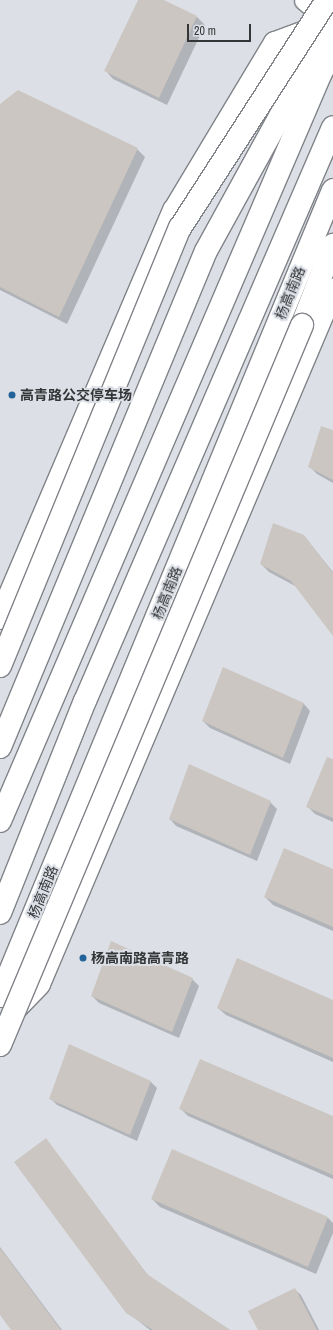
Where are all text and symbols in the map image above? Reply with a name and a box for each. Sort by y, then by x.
scale bar [189,16,253,42]
text: 20 m [194,23,216,39]
street label: 杨高南路 [272,264,308,322]
place label: 高青路公交停车场 [20,387,132,403]
marker: 高青路公交停车场 [7,390,17,400]
street label: 杨高南路 [149,564,185,622]
street label: 杨高南路 [25,863,61,921]
place label: 杨高南路高青路 [91,950,189,966]
marker: 杨高南路高青路 [78,953,88,963]

